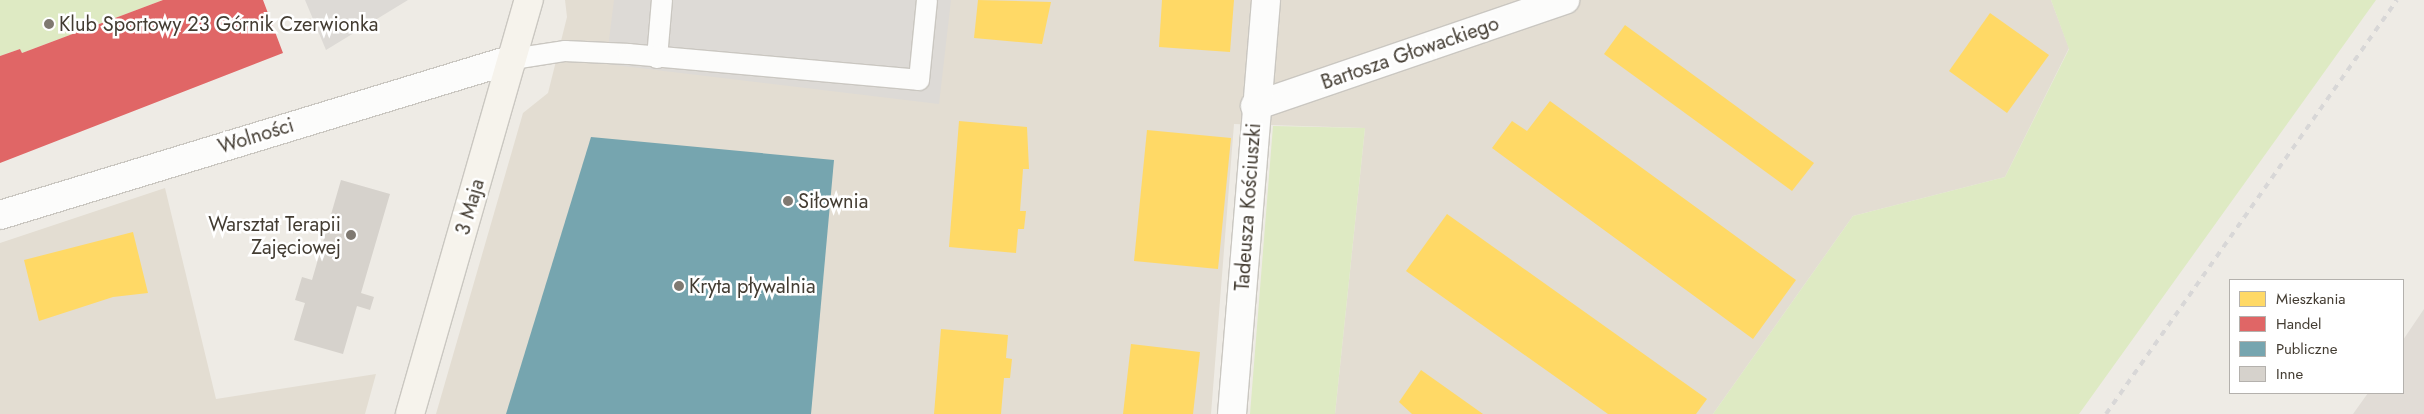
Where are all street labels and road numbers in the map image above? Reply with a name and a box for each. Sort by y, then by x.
street label: Bartosza Głowackiego [1318,11,1502,95]
street label: Wolności [215,113,297,159]
street label: Tadeusza Kościuszki [1230,122,1266,292]
street label: 3 Maja [451,176,489,238]

